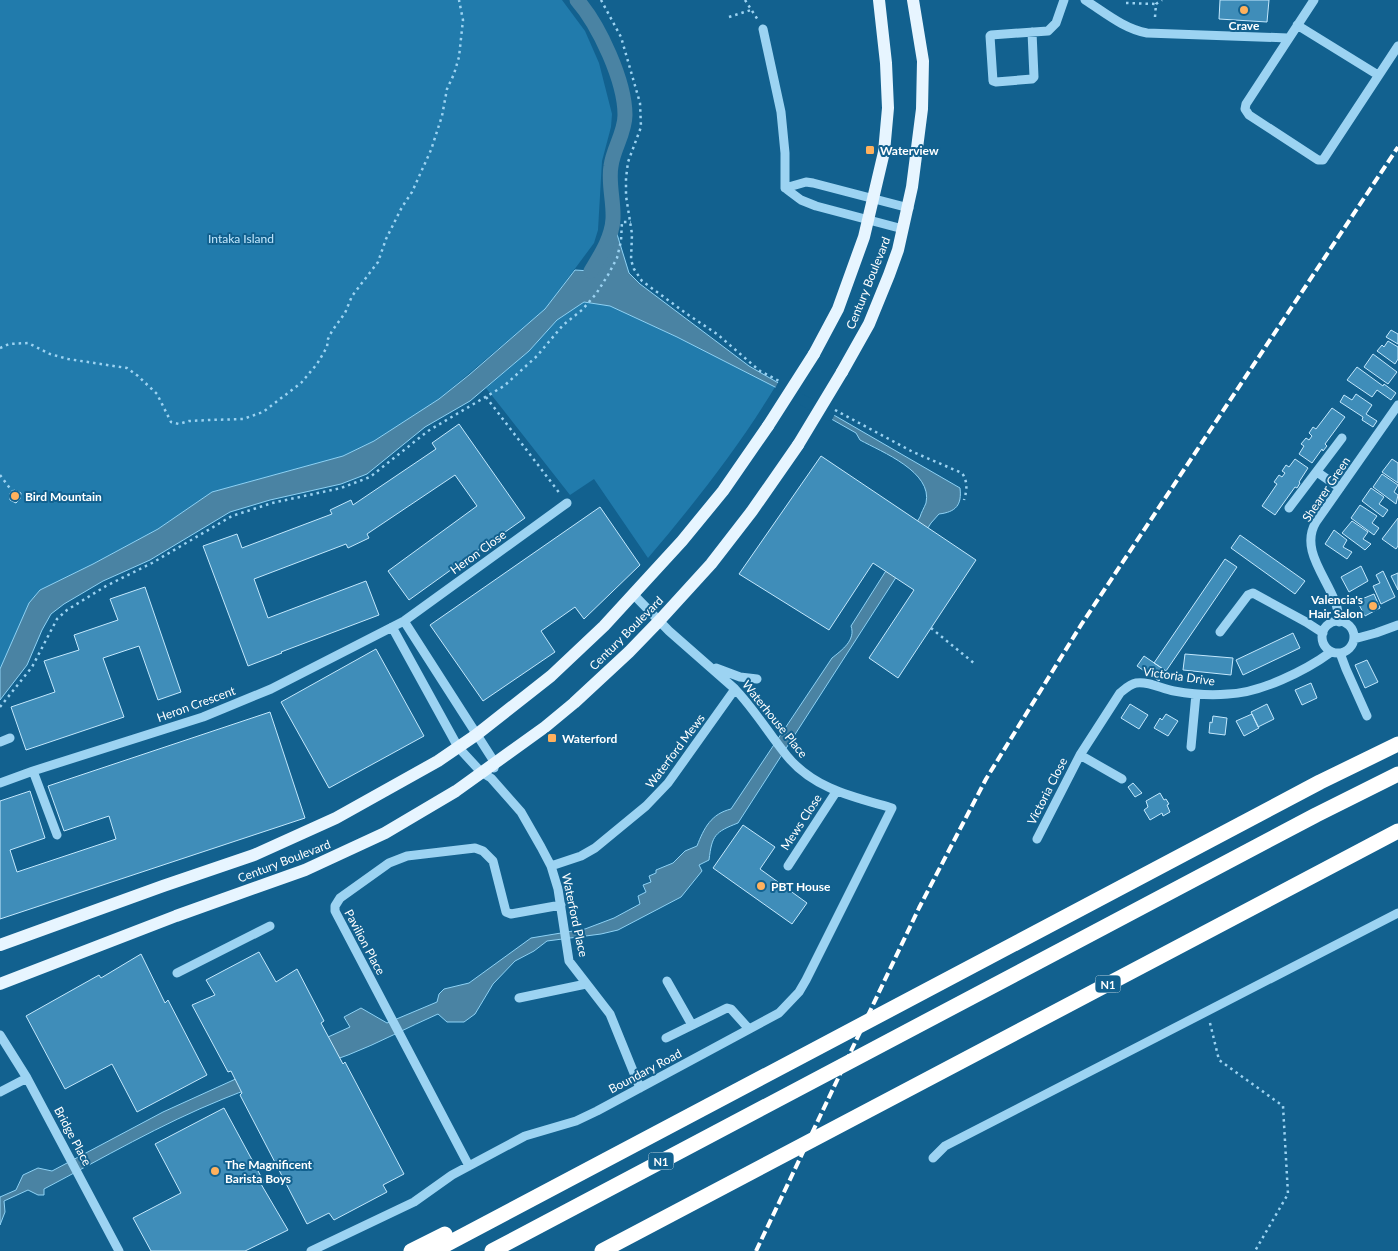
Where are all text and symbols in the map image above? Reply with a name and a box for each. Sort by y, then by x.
marker: Crave [1238,4,1250,16]
place label: Crave [1229,18,1260,33]
place label: Waterview [880,143,939,158]
marker: Waterview [864,144,876,156]
park label: Intaka Island [208,231,274,246]
street label: Century Boulevard [843,235,893,331]
street label: Shearer Green [1299,454,1353,524]
place label: Bird Mountain [25,489,102,504]
marker: Bird Mountain [9,490,21,502]
street label: Heron Close [447,527,509,577]
place label: Valencia's Hair Salon [1308,592,1363,621]
street label: Century Boulevard [586,593,666,673]
marker: Valencia's Hair Salon [1367,600,1379,612]
street label: Victoria Drive [1142,664,1216,688]
street label: Waterhouse Place [739,677,811,761]
street label: Heron Crescent [155,683,238,725]
street label: Waterford Mews [642,711,708,791]
place label: Waterford [562,731,618,746]
marker: Waterford [546,732,558,744]
street label: Victoria Close [1024,755,1070,827]
street label: Mews Close [777,791,825,853]
street label: Century Boulevard [235,836,333,886]
street label: Waterford Place [559,872,591,958]
place label: PBT House [771,879,831,894]
marker: PBT House [755,880,767,892]
street label: Pavilion Place [341,907,389,977]
road number: N1 [1096,976,1120,992]
street label: Boundary Road [606,1045,684,1097]
street label: Bridge Place [51,1104,95,1168]
road number: N1 [648,1152,674,1170]
place label: The Magnificent Barista Boys [225,1157,313,1186]
marker: The Magnificent Barista Boys [209,1165,221,1177]

